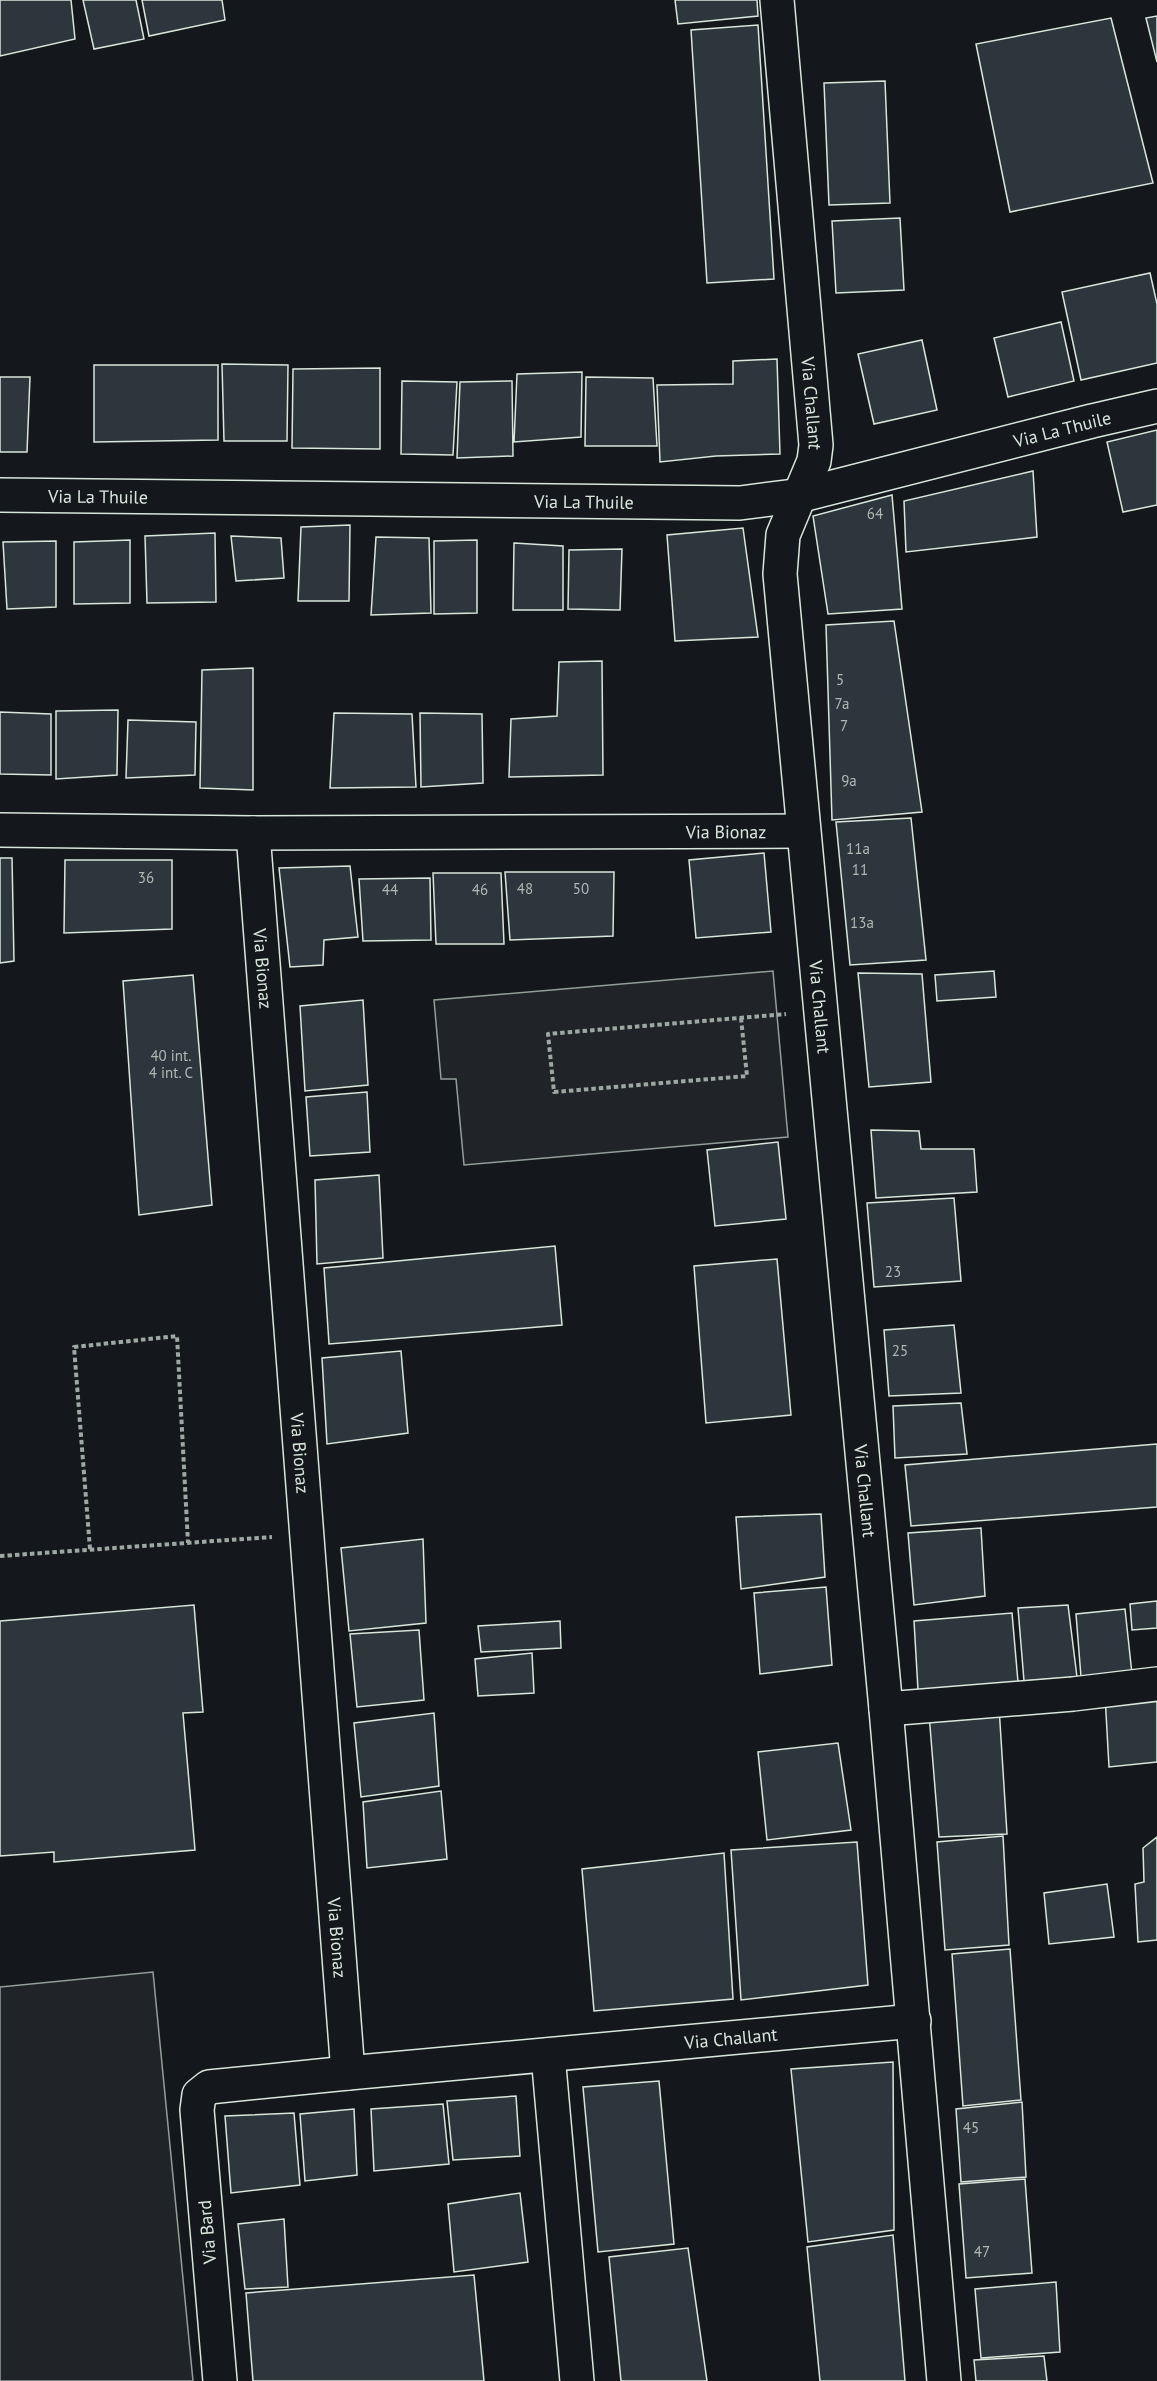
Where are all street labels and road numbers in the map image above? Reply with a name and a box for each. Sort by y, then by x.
street label: Via Challant [797,355,828,451]
street label: Via La Thuile [1010,406,1113,452]
street label: Via La Thuile [47,484,148,508]
street label: Via La Thuile [533,489,634,513]
street label: Via Bionaz [685,820,766,843]
street label: Via Bionaz [249,927,278,1010]
street label: Via Challant [805,958,836,1054]
street label: Via Bionaz [286,1411,315,1494]
street label: Via Challant [850,1442,881,1538]
street label: Via Bionaz [323,1896,352,1979]
street label: Via Challant [682,2022,778,2054]
street label: Via Bard [193,2199,221,2266]

